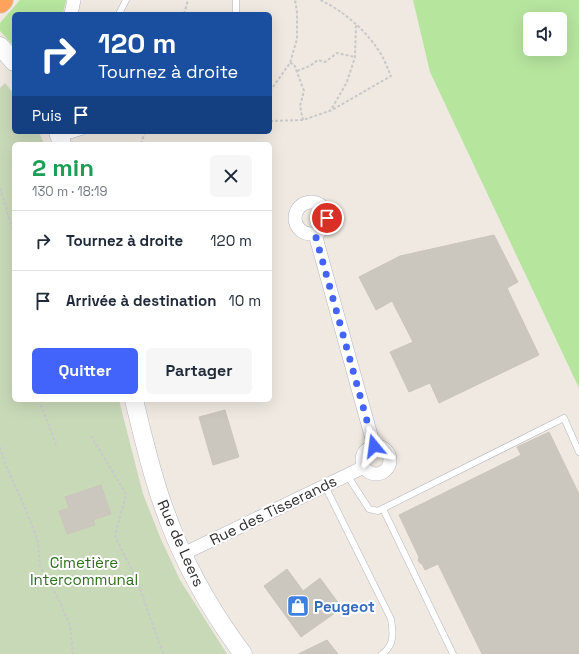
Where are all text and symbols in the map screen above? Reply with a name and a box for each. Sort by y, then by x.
map controls [523,12,567,56]
button: sound [523,12,567,56]
text: 120 m [98,25,176,61]
icon: right [32,28,84,80]
text: Tournez à droite [98,60,238,83]
icon: arrive [70,104,92,126]
text: Puis [32,106,62,125]
text: 2 min [32,152,94,183]
button: close [210,155,252,197]
text: 130 m · 18:19 [32,183,107,200]
pin [310,201,344,235]
icon: arrive [316,207,338,229]
icon: right [32,230,54,252]
text: Tournez à droite [66,231,183,250]
text: 120 m [210,231,252,250]
icon: arrive [32,290,54,312]
text: Arrivée à destination [66,291,216,310]
text: 10 m [228,291,261,310]
button: Quitter [32,348,138,394]
button: Partager [146,348,252,394]
position arrow [353,425,395,467]
street label: Rue des Tisserands [206,471,340,549]
street label: Rue de Leers [153,497,209,589]
park label: Cimetière Intercommunal [30,553,138,589]
shop icon: Peugeot [285,593,311,619]
place label: Peugeot [314,597,375,616]

